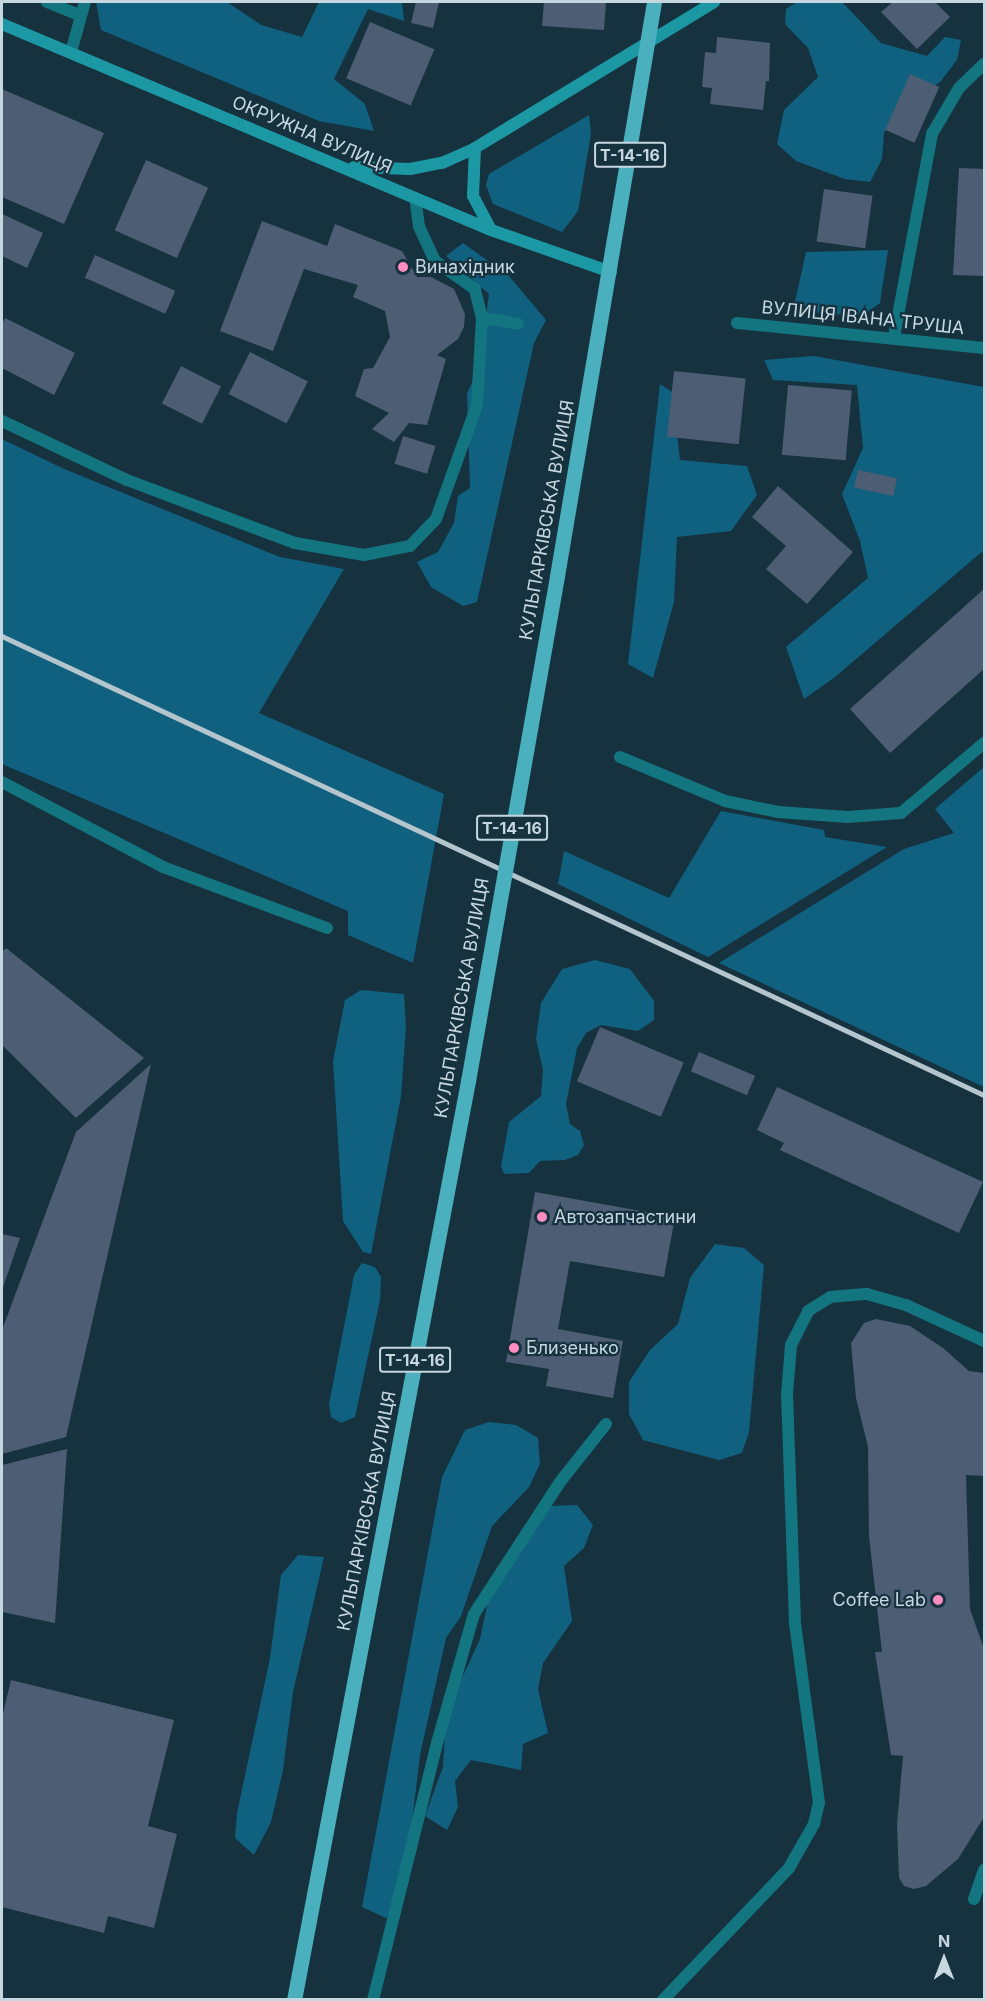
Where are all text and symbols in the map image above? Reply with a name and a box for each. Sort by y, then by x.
street label: ОКРУЖНА ВУЛИЦЯ [229,92,395,178]
road number: Т-14-16 [594,142,666,168]
place label: Винахідник [415,256,515,278]
marker: Винахідник [396,260,410,274]
street label: ВУЛИЦЯ ІВАНА ТРУША [761,297,965,339]
street label: КУЛЬПАРКІВСЬКА ВУЛИЦЯ [515,398,579,642]
road number: Т-14-16 [476,815,548,841]
street label: КУЛЬПАРКІВСЬКА ВУЛИЦЯ [430,876,494,1120]
place label: Автозапчастини [554,1206,696,1228]
marker: Автозапчастини [535,1210,549,1224]
place label: Близенько [526,1337,619,1359]
marker: Близенько [507,1341,521,1355]
road number: Т-14-16 [379,1347,451,1373]
street label: КУЛЬПАРКІВСЬКА ВУЛИЦЯ [333,1389,401,1633]
place label: Coffee Lab [833,1589,926,1611]
marker: Coffee Lab [931,1593,945,1607]
north arrow [914,1929,974,1989]
text: N [938,1931,950,1951]

